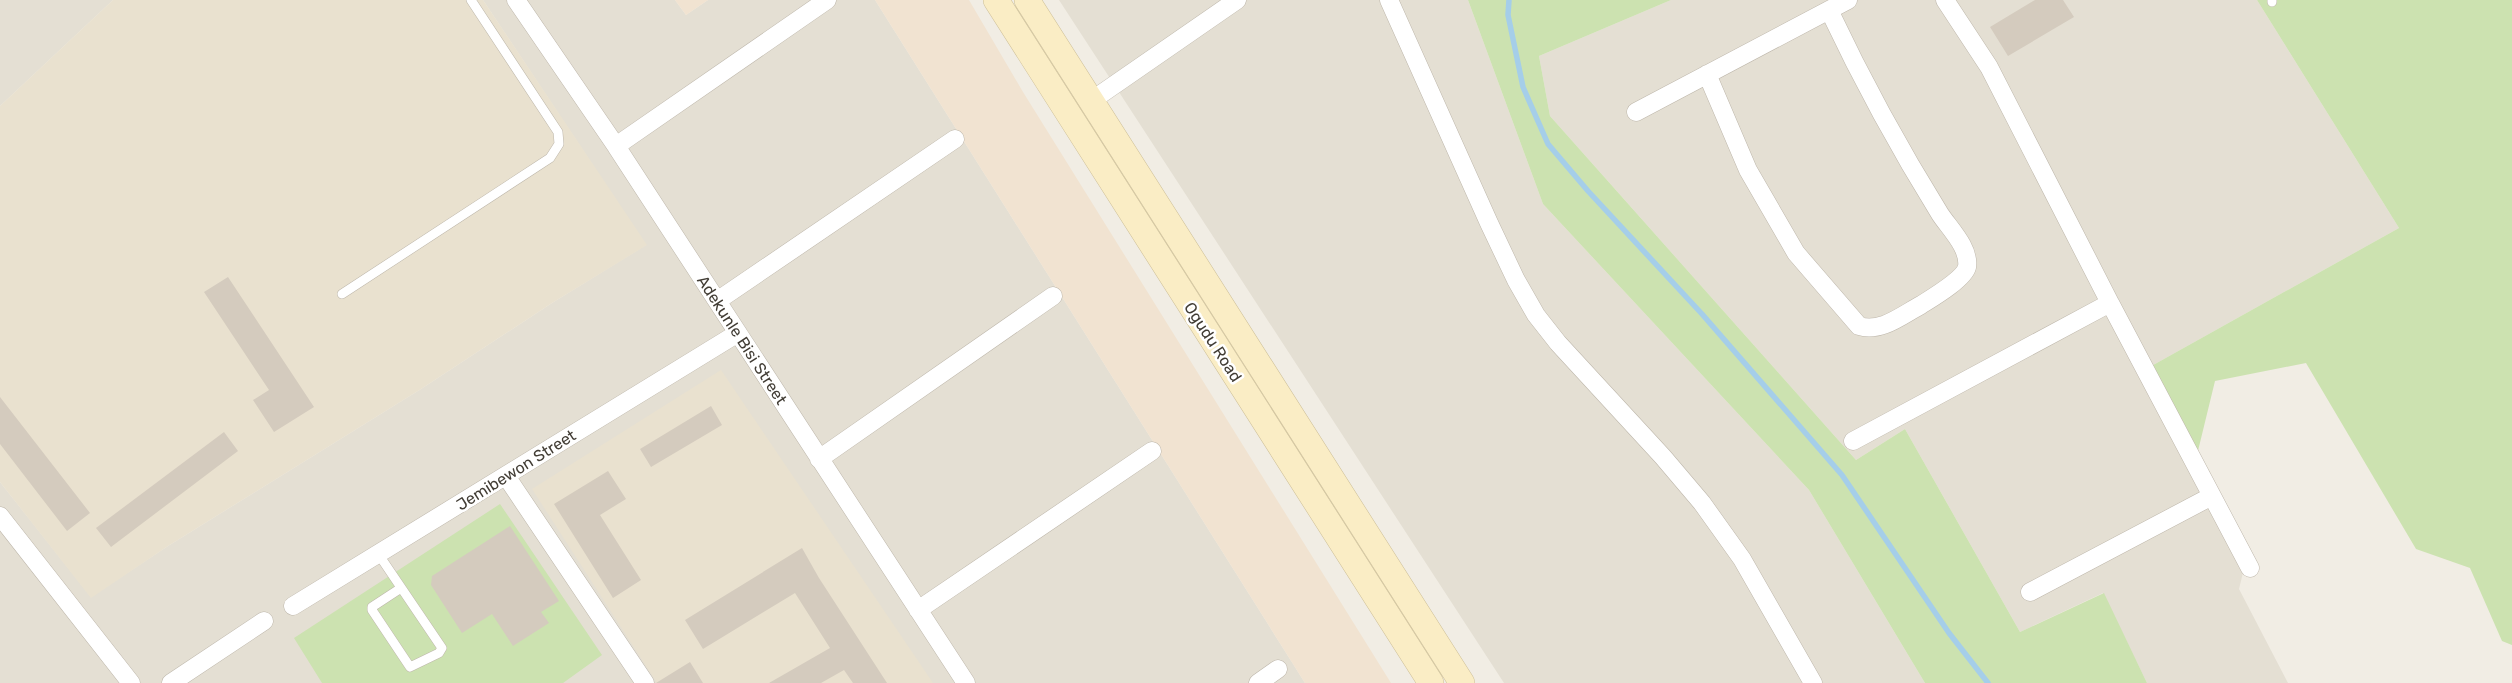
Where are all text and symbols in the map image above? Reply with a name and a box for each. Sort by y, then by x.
street label: Adekunle Bisi Street [693,272,791,408]
street label: Ogudu Road [1180,299,1246,385]
street label: Jemibewon Street [453,426,579,514]

